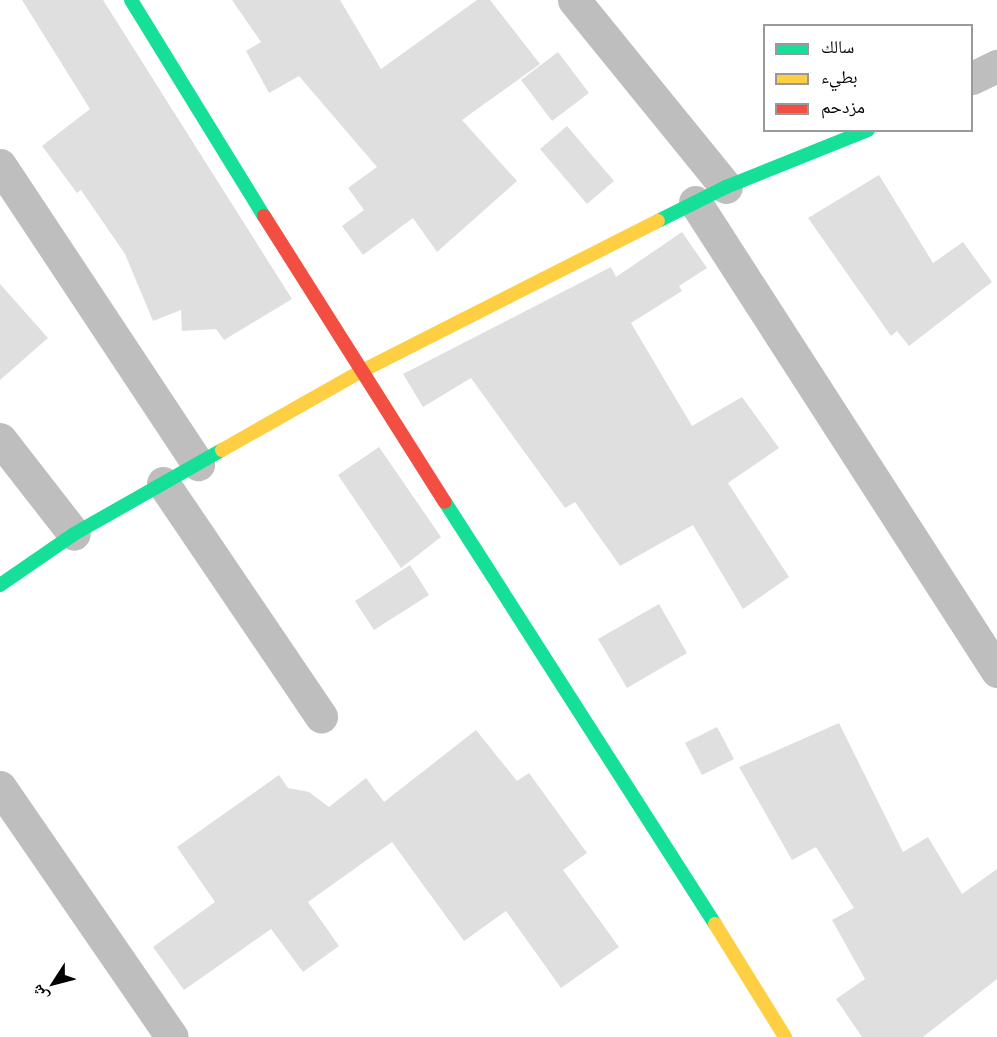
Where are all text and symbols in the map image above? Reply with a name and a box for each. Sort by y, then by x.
legend [763,24,973,132]
text: سالك [821,34,854,58]
text: بطيء [821,64,858,88]
text: مزدحم [821,94,865,118]
north arrow [24,953,84,1013]
text: ش [26,980,53,1007]

